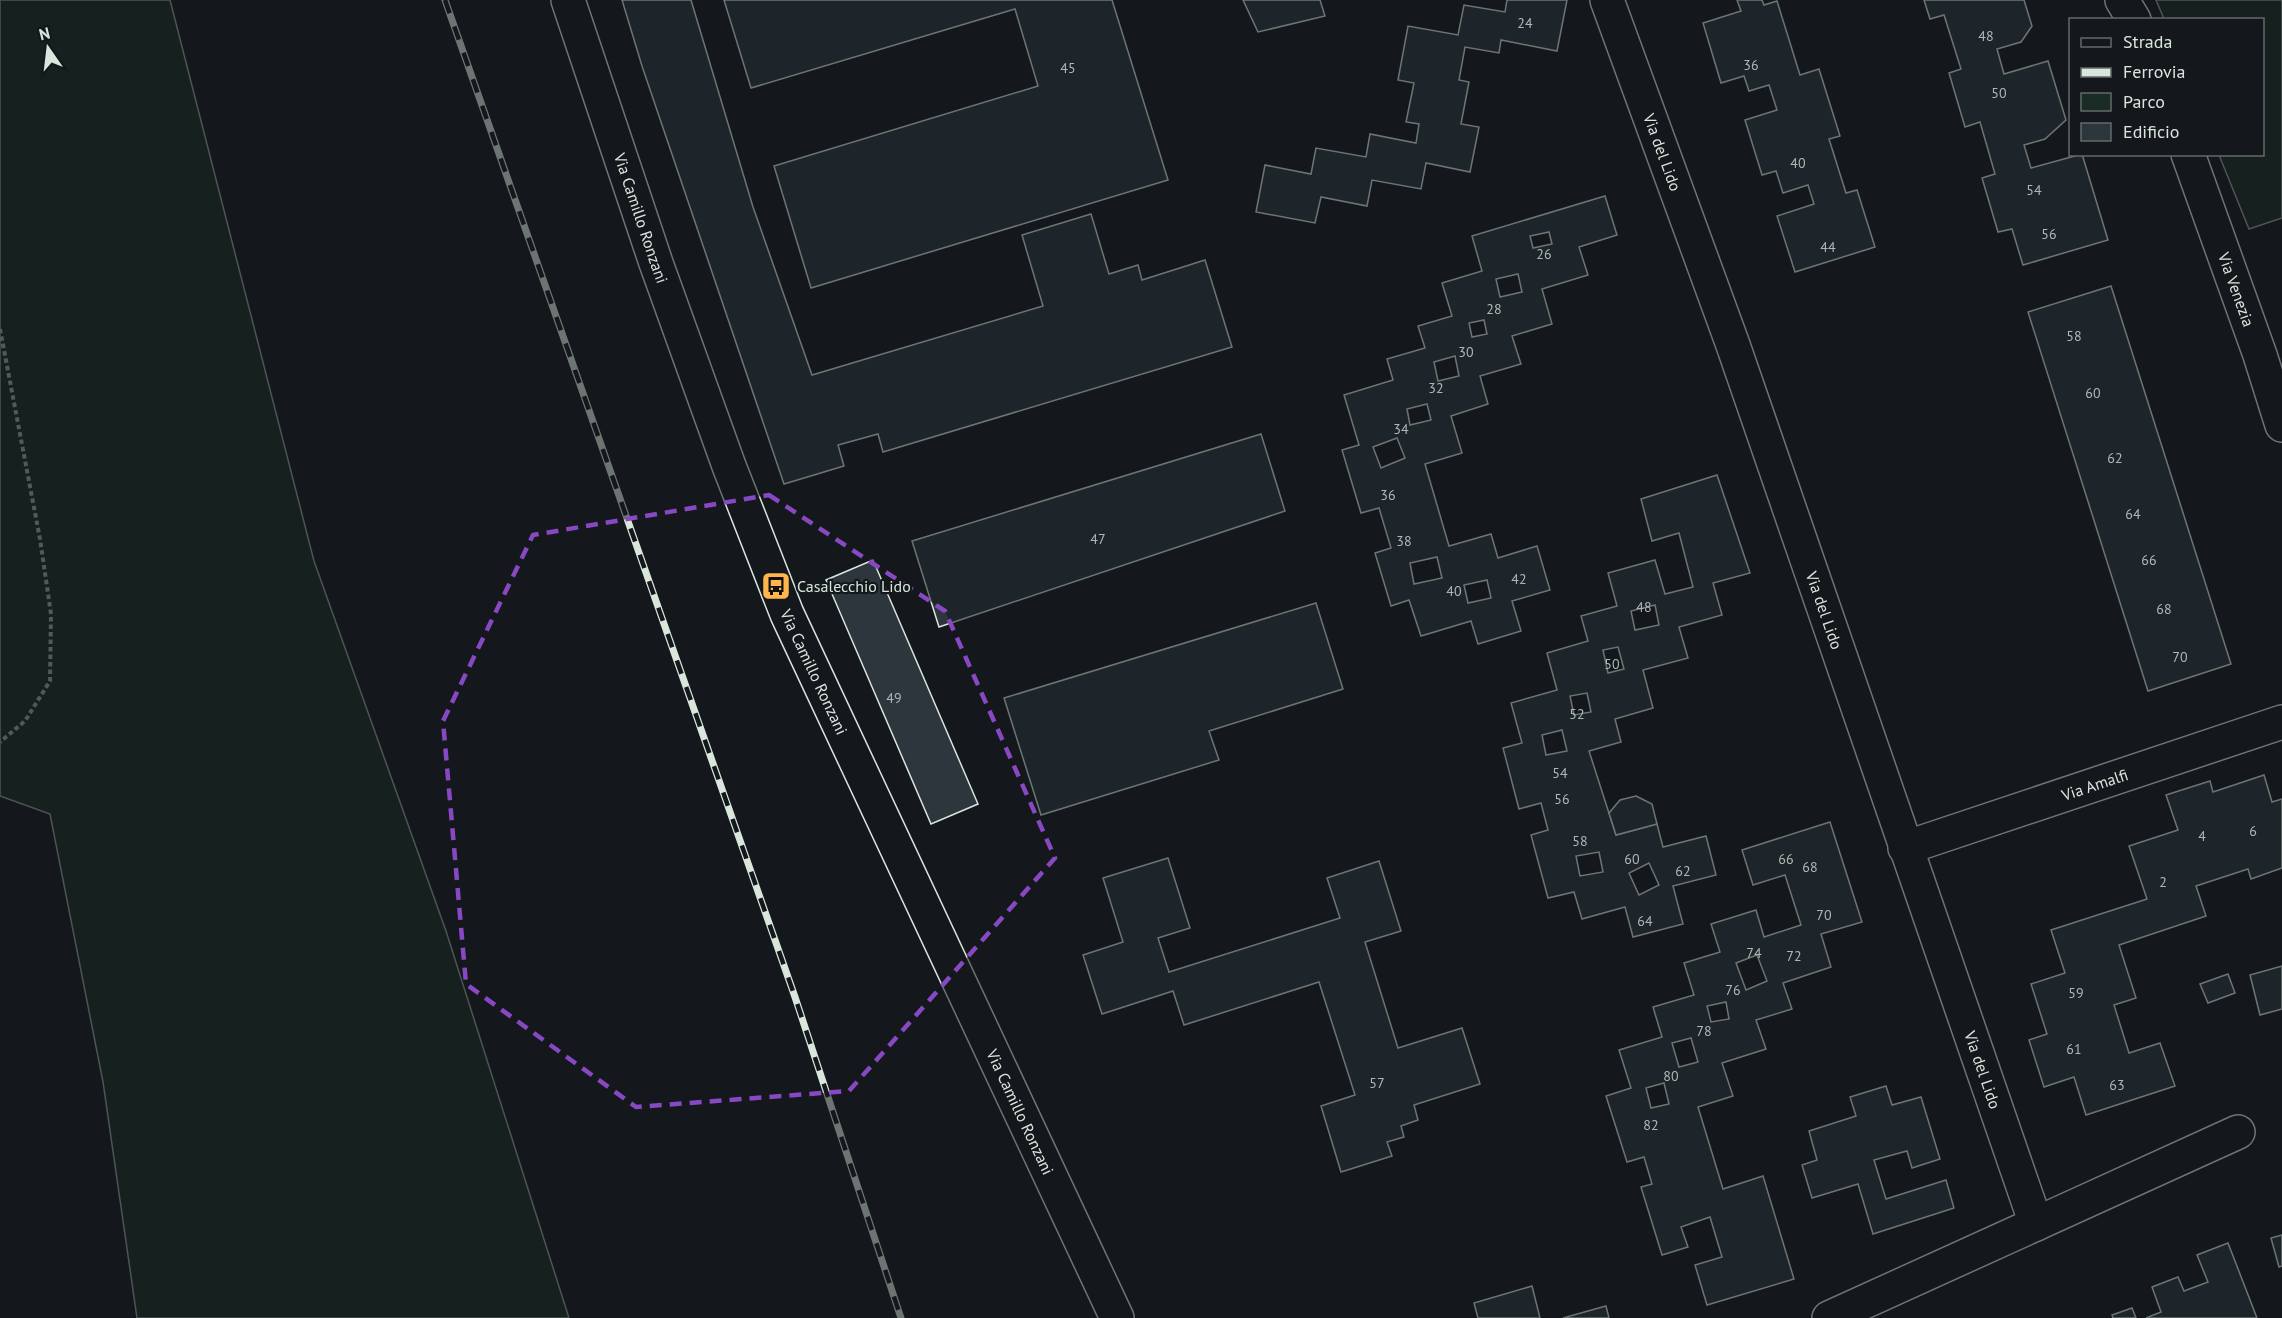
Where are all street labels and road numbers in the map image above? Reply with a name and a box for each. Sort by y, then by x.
street label: Via del Lido [1639,110,1686,194]
street label: Via Camillo Ronzani [610,149,672,286]
street label: Via Venezia [2214,249,2259,329]
street label: Via del Lido [1801,568,1847,652]
street label: Via Camillo Ronzani [776,605,852,738]
street label: Via Amalfi [2058,764,2130,805]
street label: Via del Lido [1960,1027,2006,1111]
street label: Via Camillo Ronzani [982,1045,1058,1178]

